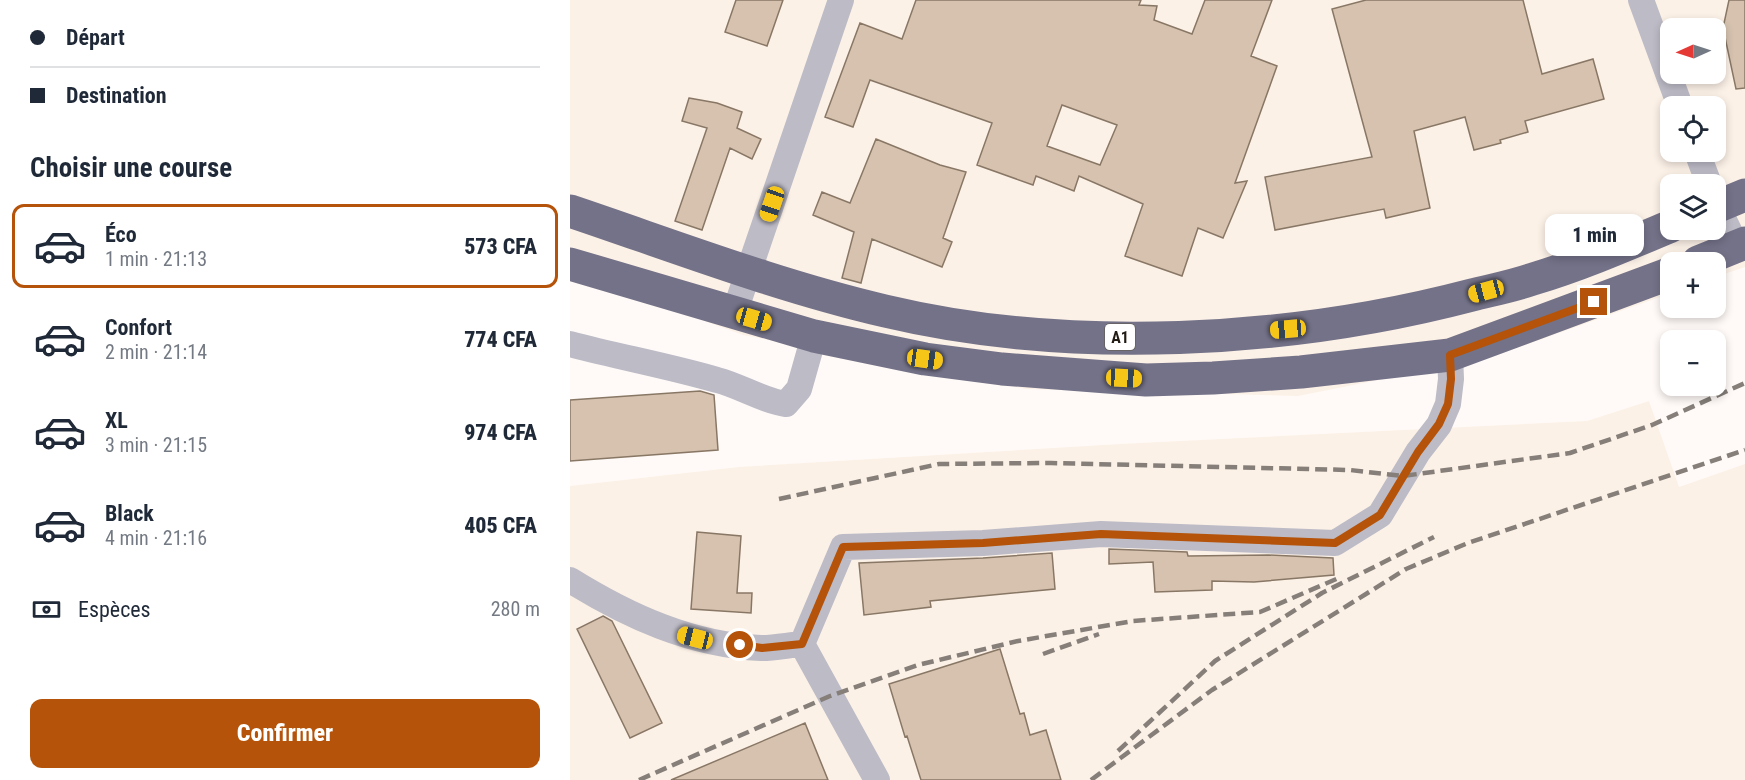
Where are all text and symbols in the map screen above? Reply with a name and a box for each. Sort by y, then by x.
north arrow [1660,18,1726,84]
map controls [1660,18,1726,396]
text: Départ [66,25,125,50]
text: Destination [66,83,167,108]
button: locate [1660,96,1726,162]
text: Choisir une course [30,152,232,184]
button: layers [1660,174,1726,240]
car [758,184,786,224]
callout: 1 min [1544,215,1644,257]
icon: car [33,219,87,273]
text: Éco [105,222,137,247]
text: 1 min [1572,223,1617,247]
text: 573 CFA [464,234,537,259]
text: 1 min · 21:13 [105,247,207,271]
button: + [1660,252,1726,318]
car [1466,278,1506,304]
route end [1580,288,1607,315]
car [734,305,774,333]
icon: car [33,312,87,366]
text: Confort [105,315,172,340]
car [1269,318,1307,340]
road number: A1 [1105,324,1135,350]
text: 774 CFA [464,327,537,352]
button: − [1660,330,1726,396]
text: 2 min · 21:14 [105,340,207,364]
car [906,348,944,370]
car [1106,368,1142,388]
icon: car [33,405,87,459]
text: XL [105,408,128,433]
text: 974 CFA [464,420,537,445]
text: 3 min · 21:15 [105,433,207,457]
icon: car [33,498,87,552]
text: Black [105,501,154,526]
text: 405 CFA [464,513,537,538]
text: 4 min · 21:16 [105,526,207,550]
icon: cash [30,593,63,626]
text: Espèces [78,597,151,622]
text: 280 m [491,597,540,621]
car [675,625,715,651]
route start [726,631,753,658]
button: Confirmer [30,699,540,768]

